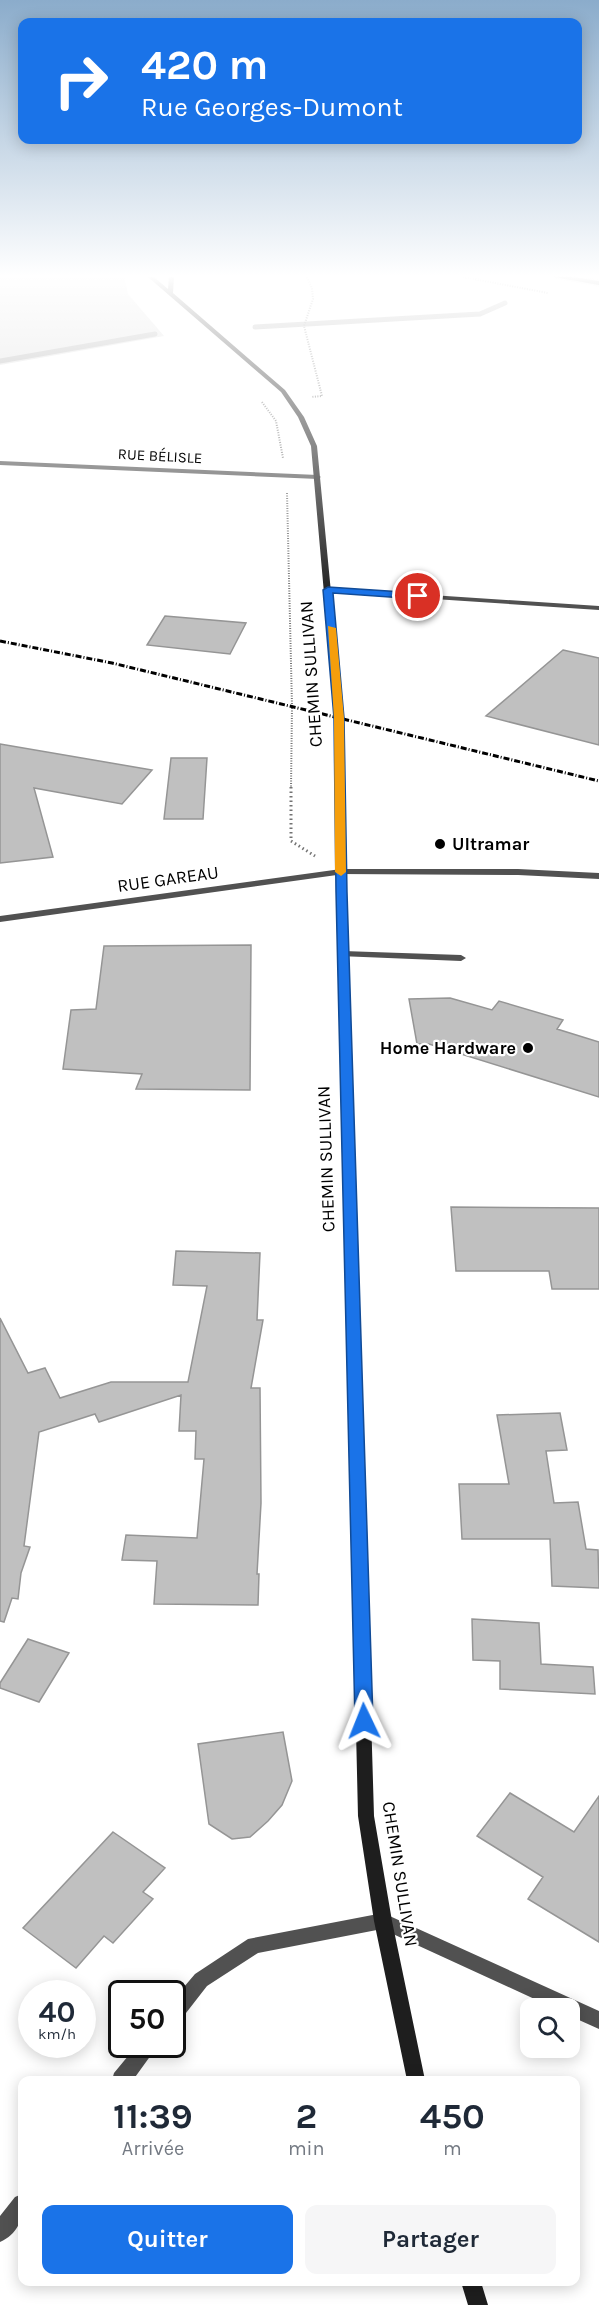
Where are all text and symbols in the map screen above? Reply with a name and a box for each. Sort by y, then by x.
text: 420 m [141,40,268,90]
icon: right [42,42,120,120]
text: Rue Georges-Dumont [141,91,403,123]
street label: RUE BÉLISLE [117,445,203,467]
pin [392,570,443,621]
icon: arrive [401,579,434,612]
street label: CHEMIN SULLIVAN [295,600,327,748]
place label: Ultramar [452,833,529,855]
marker: Ultramar [433,837,447,851]
street label: RUE GAREAU [116,861,220,897]
place label: Home Hardware [380,1037,516,1059]
marker: Home Hardware [521,1041,535,1055]
street label: CHEMIN SULLIVAN [312,1085,340,1233]
position arrow [332,1689,396,1753]
street label: CHEMIN SULLIVAN [378,1800,422,1948]
speed limit sign: 50 [108,1980,186,2058]
text: 40 [39,1994,75,2030]
map controls [520,1998,580,2058]
button: search [520,1998,580,2058]
text: km/h [38,2025,76,2043]
text: 11:39 [113,2095,193,2137]
text: 2 [295,2095,317,2137]
text: 450 [420,2095,485,2137]
text: Arrivée [122,2137,184,2160]
text: min [288,2137,325,2160]
text: m [443,2137,462,2160]
button: Quitter [42,2205,293,2274]
button: Partager [305,2205,556,2274]

